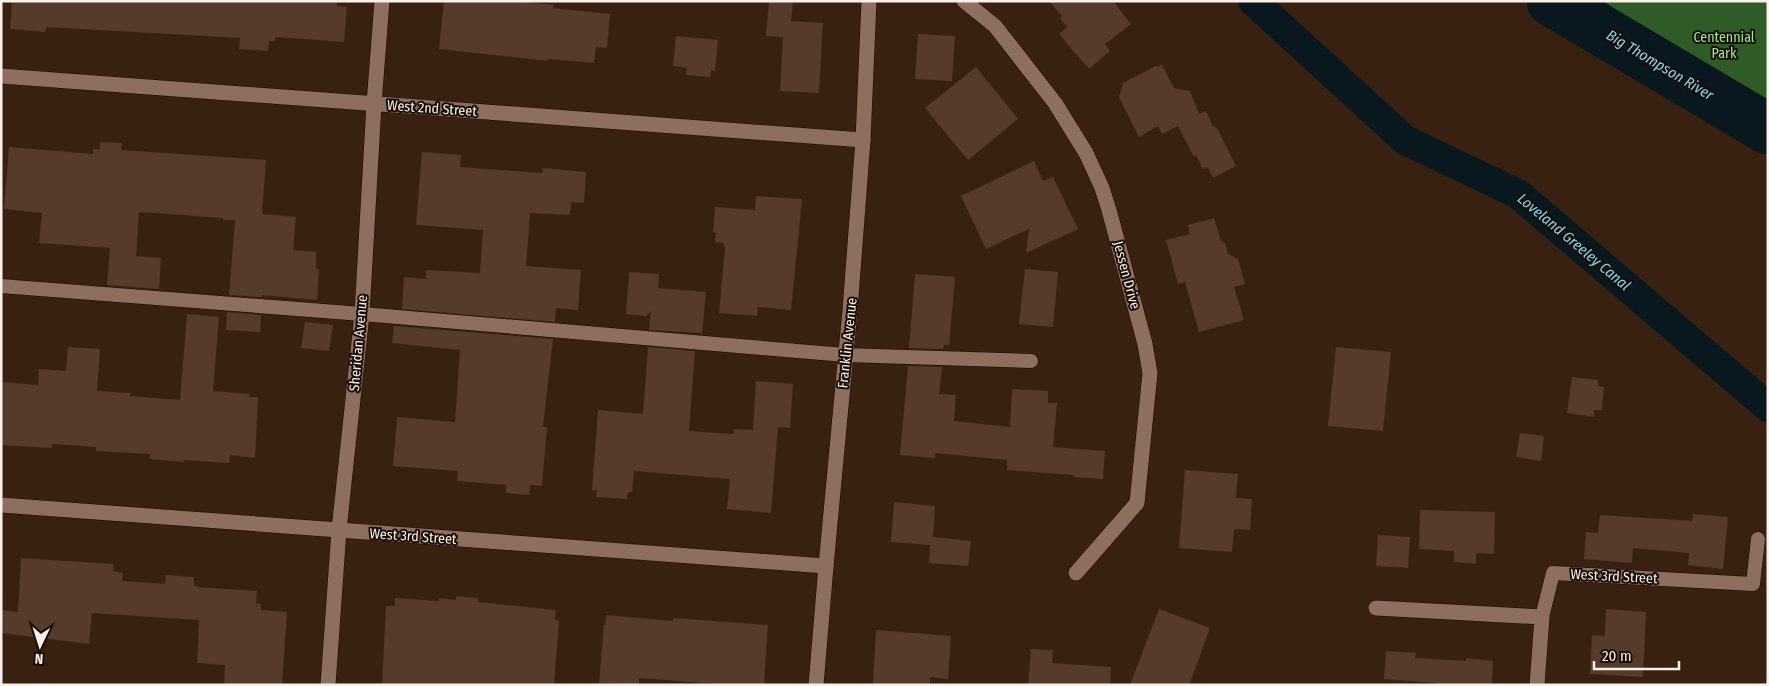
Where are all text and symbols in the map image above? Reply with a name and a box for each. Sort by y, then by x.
water label: Big Thompson River [1603,26,1717,104]
park label: Centennial Park [1693,29,1755,62]
street label: West 2nd Street [387,97,478,120]
water label: Loveland Greeley Canal [1514,190,1634,295]
street label: Jessen Drive [1109,239,1144,311]
street label: Sheridan Avenue [346,294,371,392]
street label: Franklin Avenue [834,297,861,389]
street label: West 3rd Street [369,525,457,548]
street label: West 3rd Street [1570,566,1658,587]
north arrow [15,621,65,671]
scale bar [1594,638,1679,670]
text: 20 m [1602,647,1632,665]
text: N [34,650,44,667]

